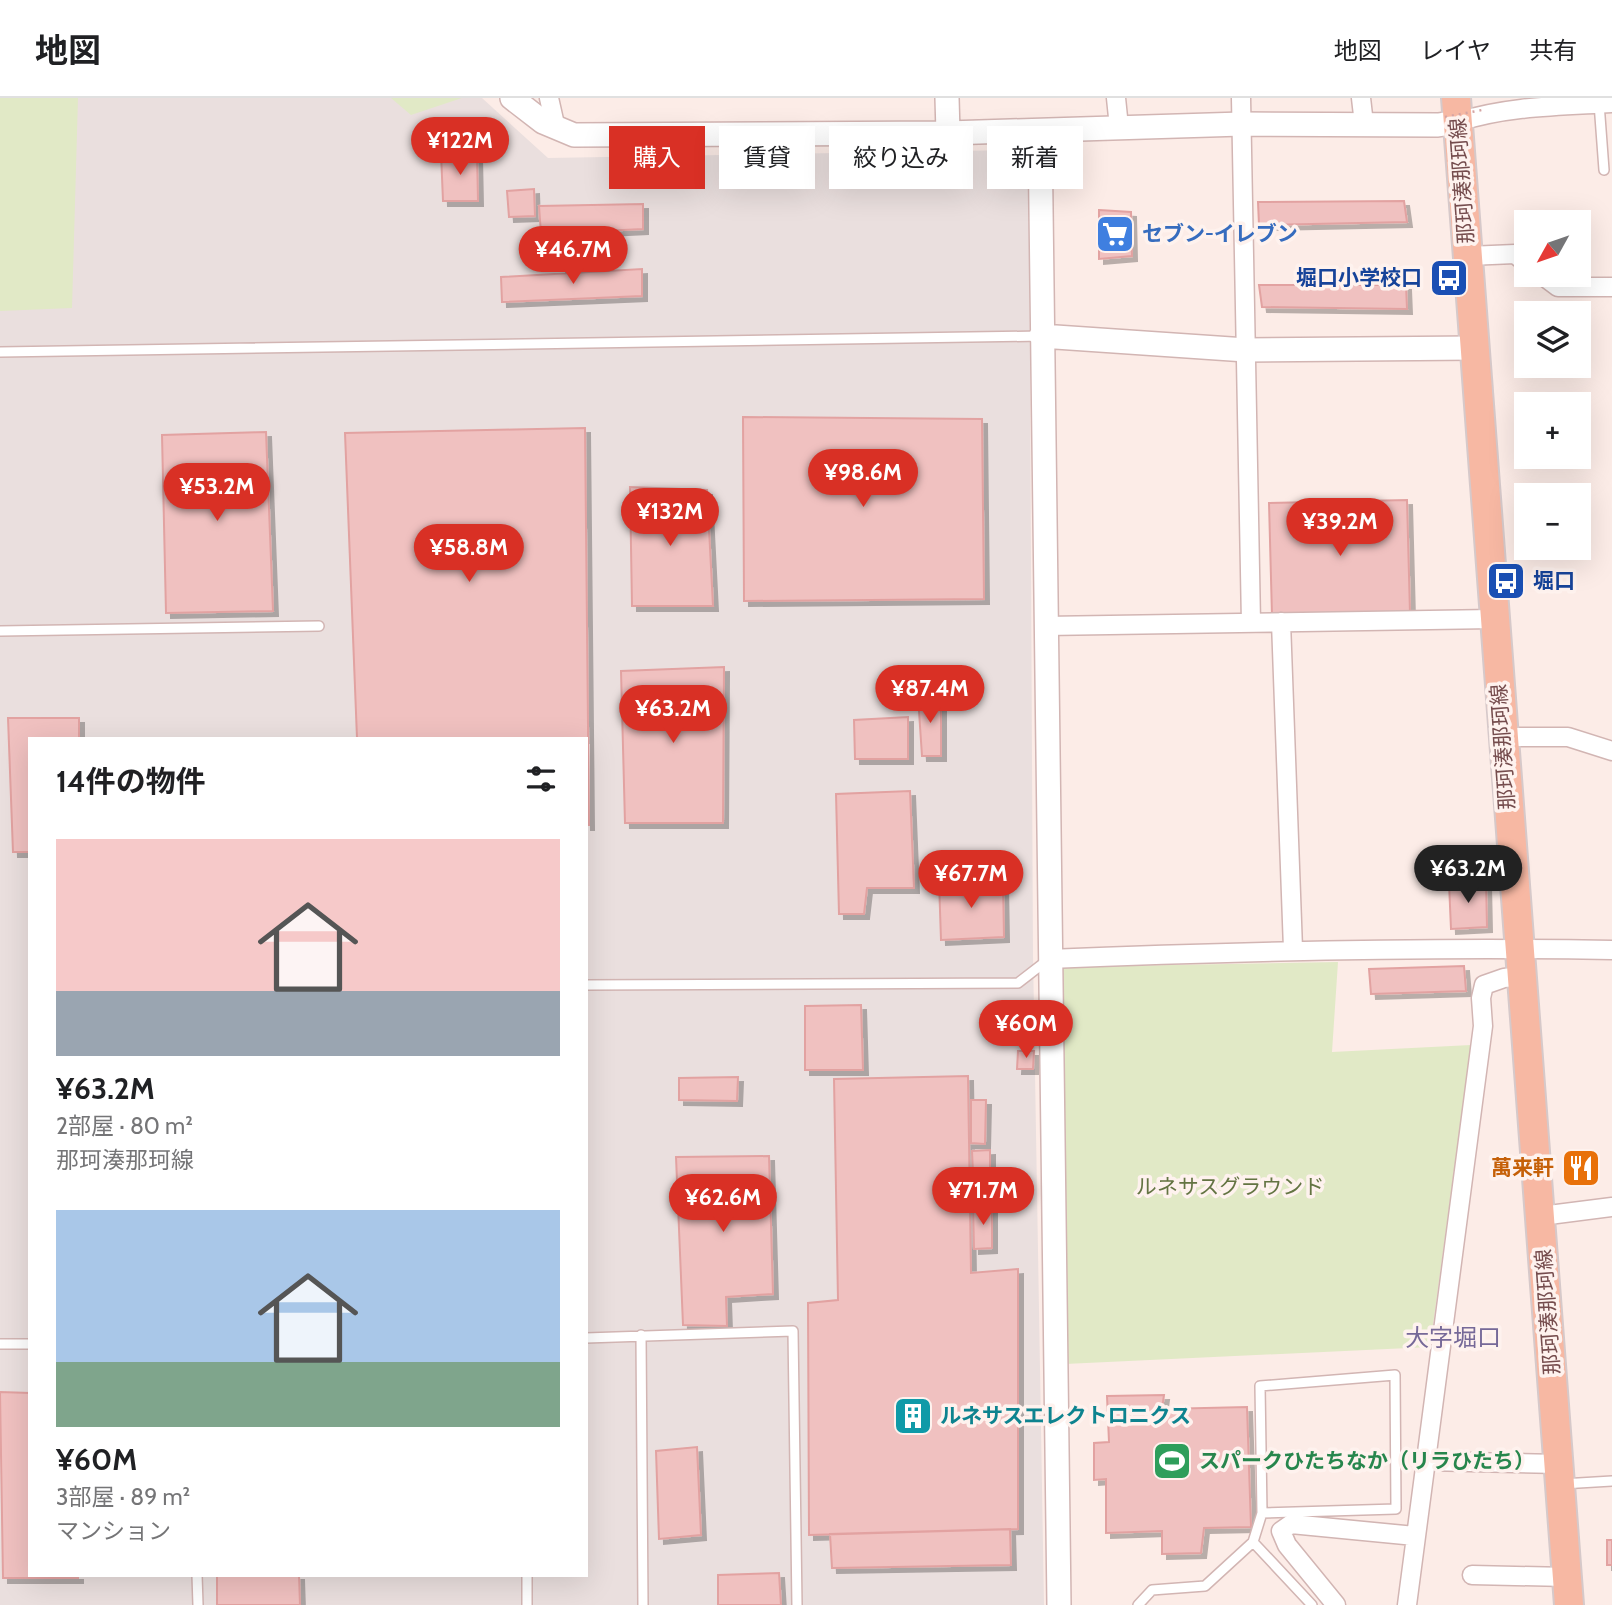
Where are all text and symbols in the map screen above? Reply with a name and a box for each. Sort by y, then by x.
text: 地図 [35,30,101,70]
text: 地図 [1334,36,1382,65]
text: レイヤ [1420,36,1491,65]
text: 共有 [1529,36,1577,65]
street label: 那珂湊那珂線 [1445,117,1478,245]
pin: ¥122M [411,118,509,177]
text: ¥122M [427,126,493,154]
chip: 購入 [609,126,705,189]
chip: 賃貸 [719,126,815,189]
chip: 絞り込み [829,126,973,189]
chip: 新着 [987,126,1083,189]
north arrow [1514,210,1591,287]
map controls [1514,210,1591,560]
supermarket icon: セブン-イレブン [1094,213,1136,255]
place label: セブン-イレブン [1142,221,1298,246]
pin: ¥46.7M [516,226,630,286]
text: ¥46.7M [535,235,611,263]
bus stop icon: 堀口小学校口 [1428,257,1470,299]
place label: 堀口小学校口 [1296,265,1422,290]
button: layers [1514,301,1591,378]
button: + [1514,392,1591,469]
pin: ¥98.6M [806,450,920,509]
text: ¥98.6M [824,458,902,486]
pin: ¥53.2M [160,464,274,523]
text: ¥53.2M [179,472,255,500]
button: − [1514,483,1591,560]
pin: ¥132M [621,489,719,548]
text: ¥132M [637,497,703,525]
pin: ¥39.2M [1283,498,1397,558]
text: ¥39.2M [1302,507,1378,535]
pin: ¥58.8M [412,524,526,584]
text: ¥58.8M [430,533,508,561]
bus stop icon: 堀口 [1485,560,1527,602]
place label: 堀口 [1533,568,1575,593]
pin: ¥87.4M [873,666,987,725]
text: ¥87.4M [891,674,969,702]
street label: 那珂湊那珂線 [1486,683,1519,811]
pin: ¥63.2M [616,686,730,745]
text: ¥63.2M [635,694,711,722]
icon: filters [522,760,560,798]
text: 14件の物件 [56,763,206,800]
pin: ¥63.2M [1411,846,1525,905]
pin: ¥67.7M [914,850,1028,910]
text: ¥63.2M [1430,854,1506,882]
text: ¥67.7M [934,859,1008,887]
icon: home [245,884,371,1010]
pin: ¥60M [985,1000,1067,1060]
text: ¥60M [995,1009,1057,1037]
text: ¥63.2M [56,1070,155,1107]
text: 2部屋 · 80 m² [56,1112,193,1140]
text: 那珂湊那珂線 [56,1146,194,1174]
restaurant icon: 萬来軒 [1560,1147,1602,1189]
place label: 萬来軒 [1491,1155,1554,1180]
pin: ¥71.7M [926,1168,1040,1227]
pin: ¥62.6M [666,1174,780,1234]
park label: ルネサスグラウンド [1136,1174,1324,1199]
text: ¥71.7M [948,1176,1018,1204]
text: ¥62.6M [685,1183,761,1211]
street label: 那珂湊那珂線 [1531,1248,1564,1376]
icon: home [245,1255,371,1381]
district label: 大字堀口 [1405,1323,1501,1352]
building icon: ルネサスエレクトロニクス [892,1395,934,1437]
place label: ルネサスエレクトロニクス [940,1403,1191,1428]
sports icon: スパークひたちなか（リラひたち） [1151,1440,1193,1482]
text: ¥60M [56,1441,137,1478]
place label: スパークひたちなか（リラひたち） [1199,1448,1535,1473]
text: 3部屋 · 89 m² [56,1483,190,1511]
text: マンション [56,1517,171,1545]

